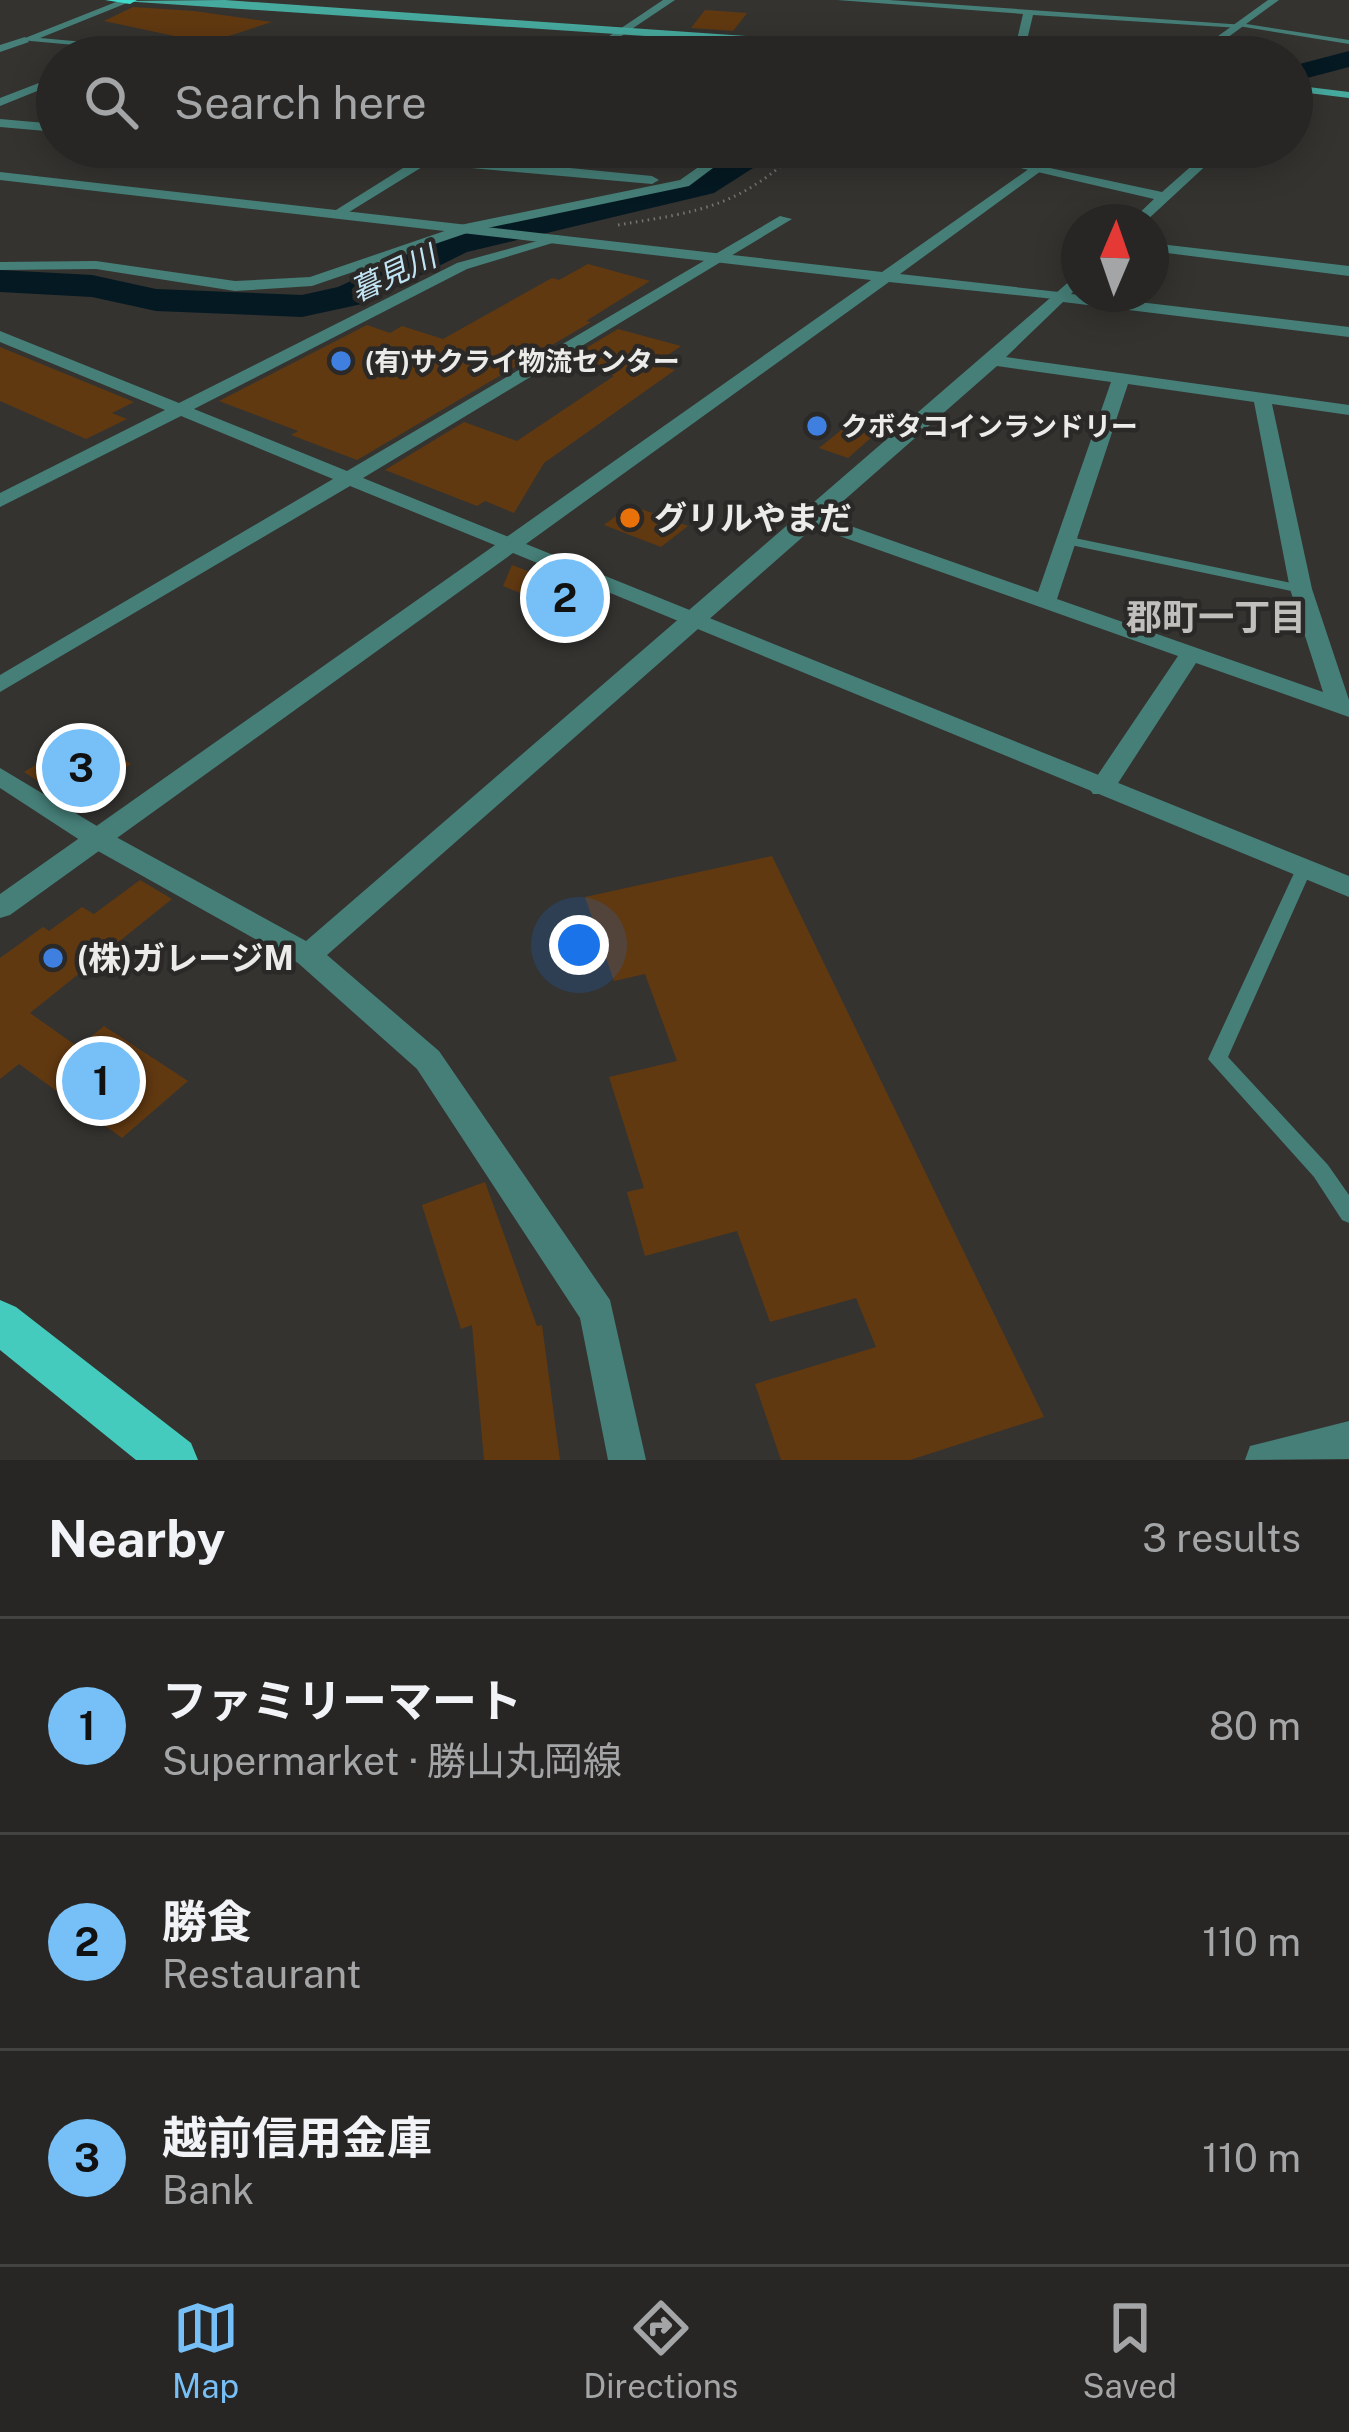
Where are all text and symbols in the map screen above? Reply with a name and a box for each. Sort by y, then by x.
search box [36,36,1313,168]
icon: search [78,69,144,135]
text: Search here [174,76,427,129]
north arrow [1061,204,1169,312]
water label: 暮見川 [345,236,444,308]
place label: (有)サクライ物流センター [365,345,680,377]
marker: (有)サクライ物流センター [328,348,354,374]
place label: クボタコインランドリー [841,410,1138,442]
marker: クボタコインランドリー [804,413,830,439]
place label: グリルやまだ [654,499,852,537]
marker: グリルやまだ [617,505,643,531]
pin: 2 [526,553,604,643]
district label: 郡町一丁目 [1126,596,1306,638]
pin: 3 [42,723,120,813]
your location [549,915,609,975]
place label: (株)ガレージM [77,939,294,977]
marker: (株)ガレージM [40,945,66,971]
pin: 1 [62,1036,140,1126]
text: Nearby [48,1509,225,1568]
text: 3 results [1142,1515,1301,1561]
text: ファミリーマート [162,1674,522,1727]
text: 1 [79,1703,95,1749]
text: 80 m [1209,1703,1301,1749]
text: Supermarket · 勝山丸岡線 [162,1738,622,1784]
text: 勝食 [162,1895,252,1948]
text: 2 [75,1919,99,1965]
text: 110 m [1202,1919,1301,1965]
text: Restaurant [162,1951,361,1997]
text: 越前信用金庫 [162,2111,432,2164]
text: 3 [74,2135,100,2181]
text: 110 m [1202,2135,1301,2181]
text: Bank [162,2167,254,2213]
tab: Map [172,2295,239,2405]
tab: Directions [583,2295,738,2405]
tab: Saved [1083,2295,1177,2405]

